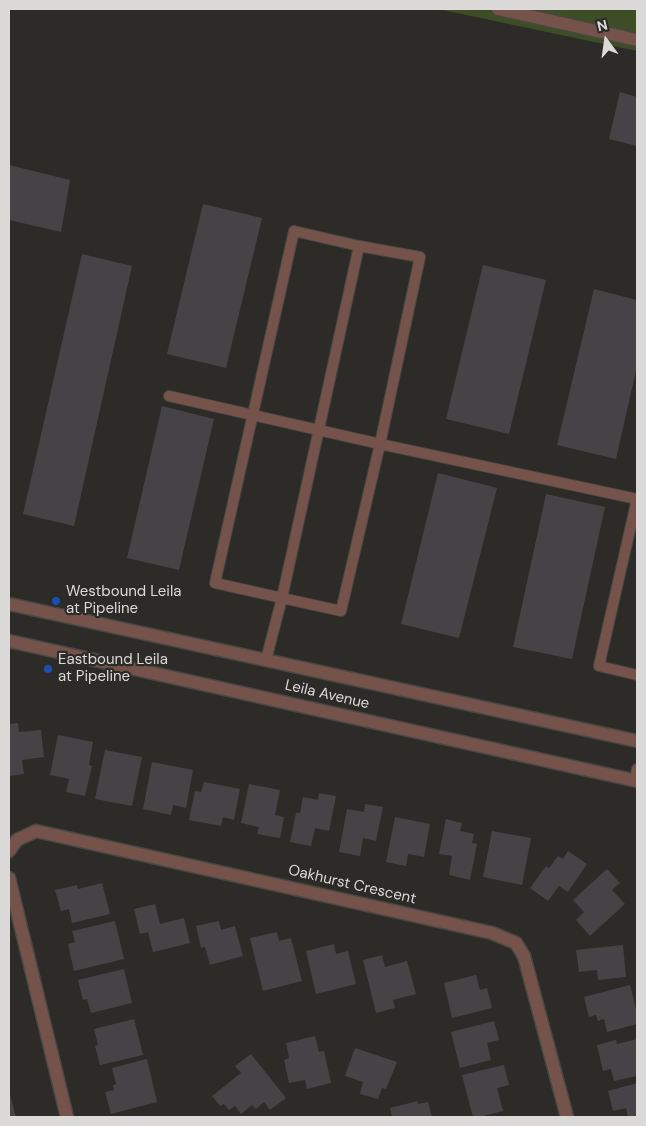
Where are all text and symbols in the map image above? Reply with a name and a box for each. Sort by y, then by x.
north arrow [581,15,631,65]
text: N [595,15,610,35]
place label: Westbound Leila at Pipeline [66,583,181,618]
marker: Westbound Leila at Pipeline [50,595,62,607]
place label: Eastbound Leila at Pipeline [58,651,168,686]
marker: Eastbound Leila at Pipeline [42,663,54,675]
street label: Leila Avenue [283,677,371,713]
street label: Oakhurst Crescent [286,862,418,908]

